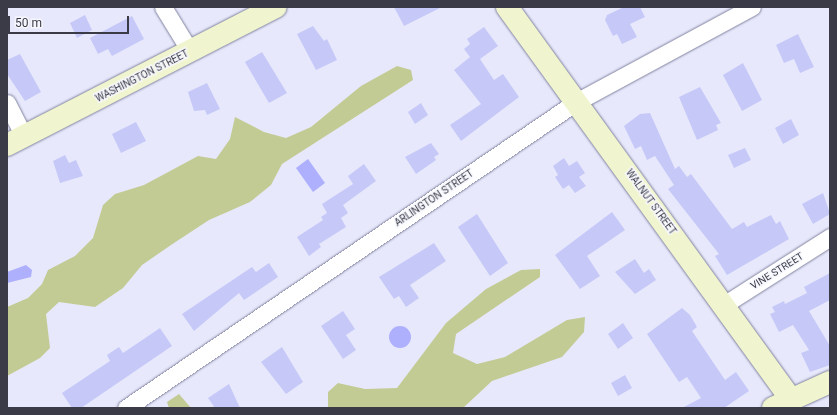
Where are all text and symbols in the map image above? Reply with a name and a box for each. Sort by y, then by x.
scale bar [10,8,131,34]
text: 50 m [15,16,42,30]
street label: WASHINGTON STREET [94,47,190,105]
street label: ARLINGTON STREET [392,167,476,229]
street label: WALNUT STREET [623,167,679,237]
street label: VINE STREET [748,250,806,292]

